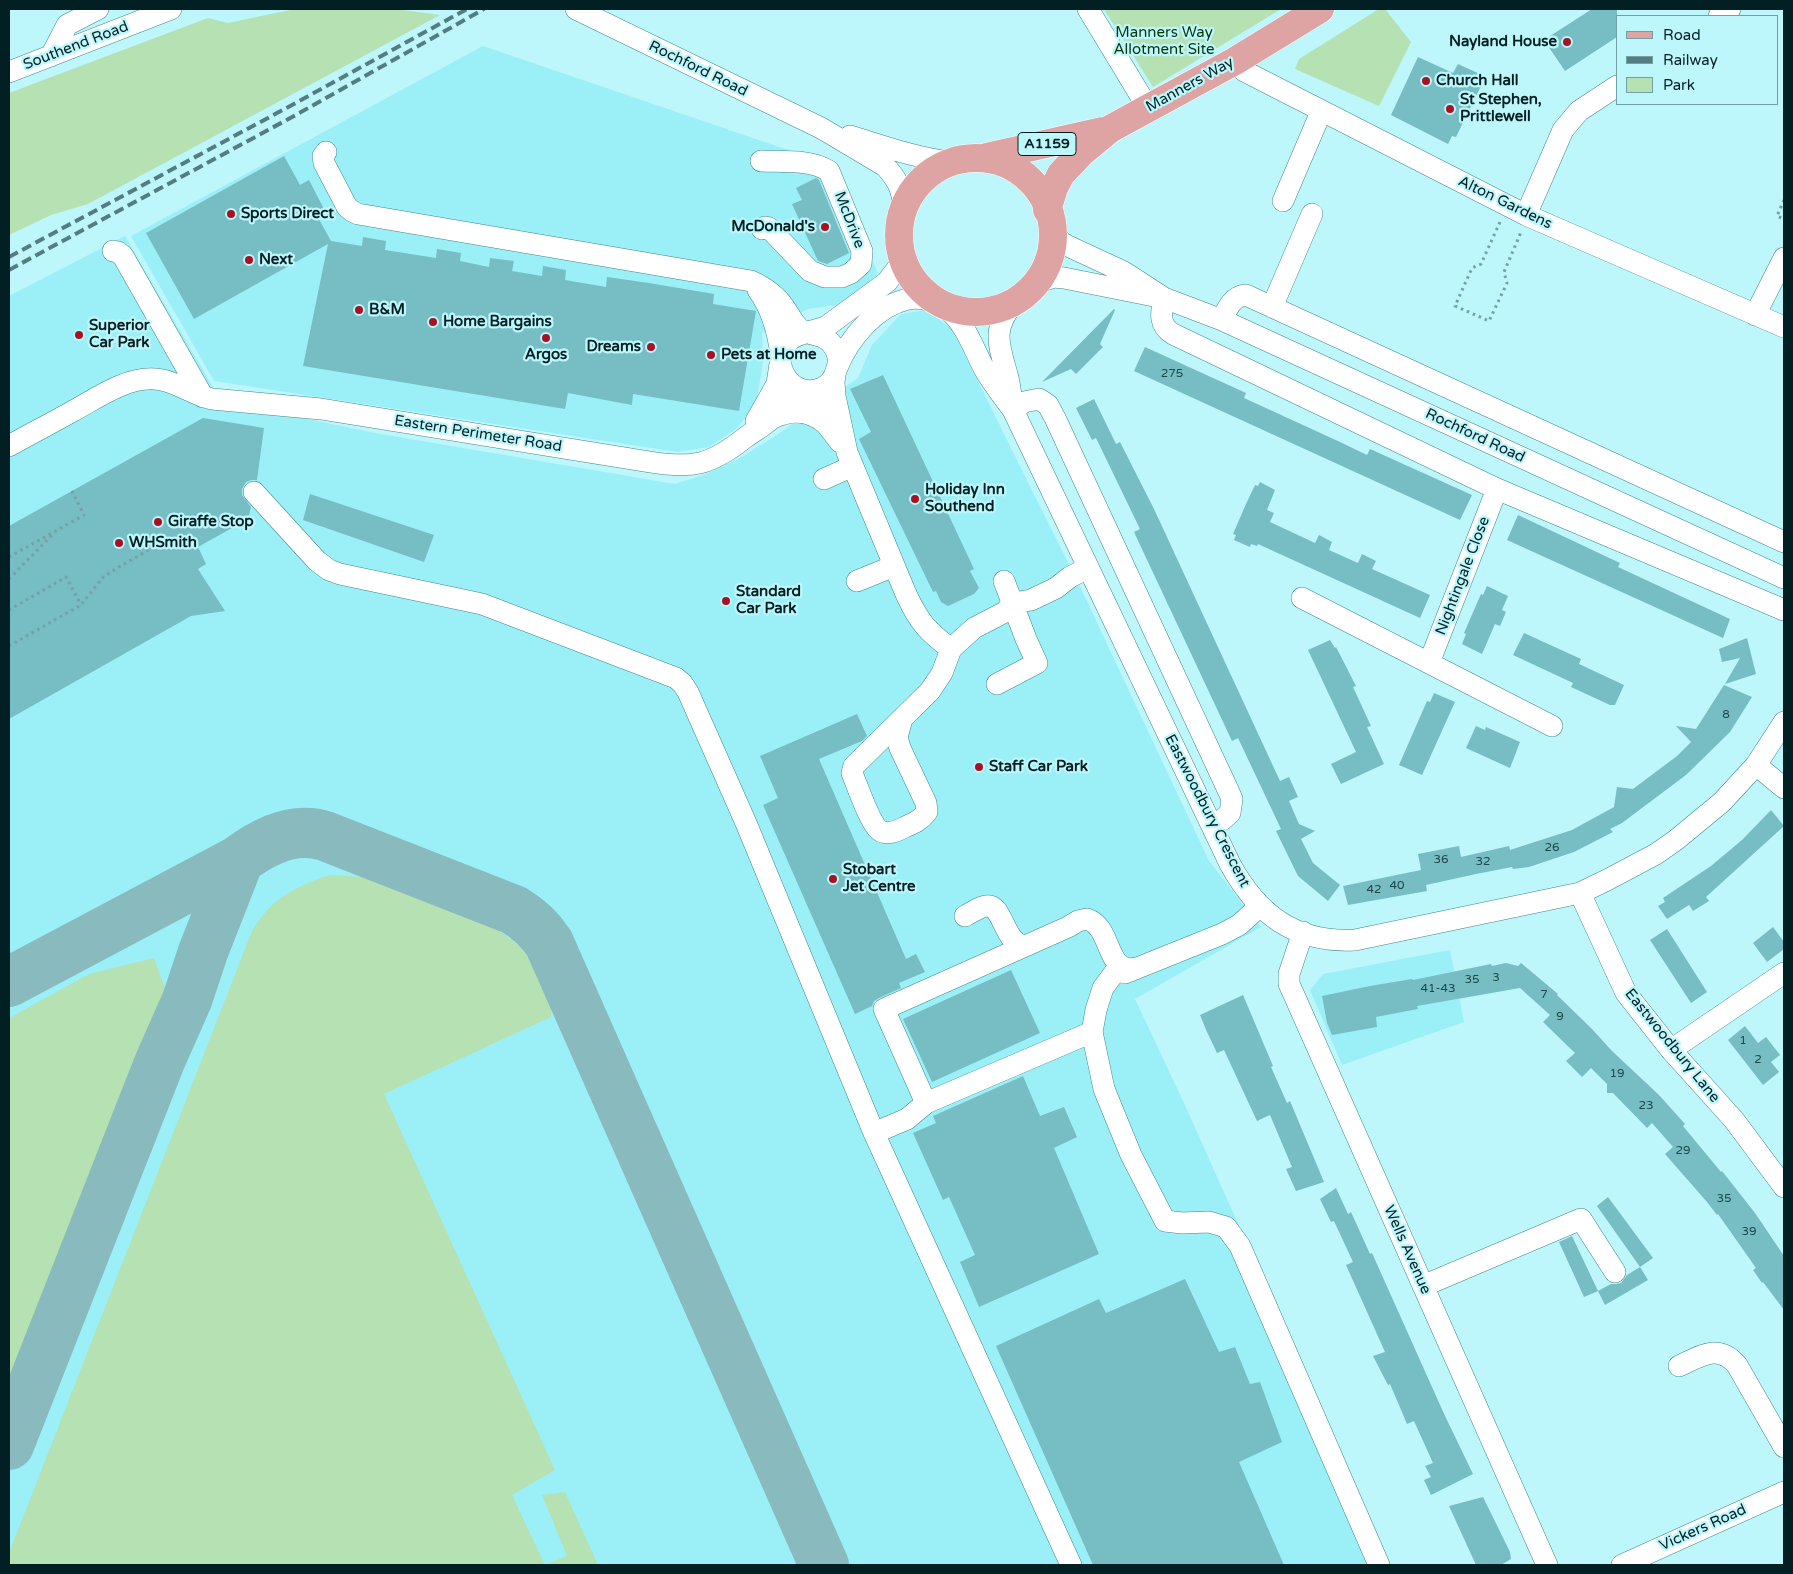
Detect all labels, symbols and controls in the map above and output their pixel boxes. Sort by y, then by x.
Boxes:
legend [1616,15,1778,105]
street label: Southend Road [21,18,131,74]
park label: Manners Way Allotment Site [1113,24,1215,59]
text: Road [1663,26,1701,44]
place label: Nayland House [1449,33,1557,51]
marker: Nayland House [1561,36,1573,48]
street label: Rochford Road [646,37,750,101]
text: Railway [1663,51,1718,69]
street label: Manners Way [1143,54,1237,116]
place label: Church Hall [1436,72,1518,90]
marker: Church Hall [1420,75,1432,87]
text: Park [1663,76,1695,94]
place label: St Stephen, Prittlewell [1460,91,1542,126]
marker: St Stephen, Prittlewell [1444,103,1456,115]
road number: A1159 [1018,132,1076,156]
street label: Alton Gardens [1455,173,1555,233]
street label: McDrive [830,189,868,251]
place label: Sports Direct [241,205,334,223]
marker: Sports Direct [225,208,237,220]
place label: McDonald's [731,218,815,236]
marker: McDonald's [819,221,831,233]
place label: Next [259,251,293,269]
marker: Next [243,254,255,266]
place label: B&M [369,301,405,319]
marker: B&M [353,304,365,316]
place label: Home Bargains [443,313,552,331]
marker: Home Bargains [427,316,439,328]
place label: Superior Car Park [89,317,150,352]
marker: Superior Car Park [73,329,85,341]
marker: Argos [540,332,552,344]
place label: Dreams [586,338,641,356]
marker: Dreams [645,341,657,353]
place label: Argos [525,346,567,364]
place label: Pets at Home [721,346,817,364]
marker: Pets at Home [705,349,717,361]
house number: 275 [1161,367,1183,381]
street label: Rochford Road [1422,405,1528,467]
street label: Eastern Perimeter Road [393,412,563,456]
place label: Holiday Inn Southend [925,481,1005,516]
marker: Holiday Inn Southend [909,493,921,505]
place label: Giraffe Stop [168,513,254,531]
street label: Nightingale Close [1432,514,1494,638]
marker: Giraffe Stop [152,516,164,528]
place label: WHSmith [129,534,197,552]
marker: WHSmith [113,537,125,549]
place label: Standard Car Park [736,583,801,618]
marker: Standard Car Park [720,595,732,607]
house number: 8 [1722,708,1730,722]
street label: Eastwoodbury Crescent [1161,732,1253,890]
place label: Staff Car Park [989,758,1088,776]
marker: Staff Car Park [973,761,985,773]
house number: 26 [1544,841,1560,855]
house number: 36 [1433,853,1449,867]
house number: 32 [1475,855,1491,869]
place label: Stobart Jet Centre [843,861,915,896]
marker: Stobart Jet Centre [827,873,839,885]
house number: 40 [1389,879,1405,893]
house number: 42 [1366,883,1382,897]
house number: 3 [1492,971,1500,985]
house number: 35 [1464,973,1480,987]
house number: 41-43 [1420,982,1456,996]
street label: Eastwoodbury Lane [1621,985,1723,1107]
house number: 7 [1540,988,1548,1002]
house number: 9 [1556,1010,1564,1024]
house number: 1 [1739,1034,1747,1048]
house number: 2 [1754,1053,1762,1067]
house number: 19 [1609,1067,1625,1081]
house number: 23 [1638,1099,1654,1113]
house number: 29 [1675,1144,1691,1158]
house number: 35 [1716,1192,1732,1206]
street label: Wells Avenue [1379,1203,1435,1297]
house number: 39 [1741,1225,1757,1239]
street label: Vickers Road [1657,1501,1749,1555]

